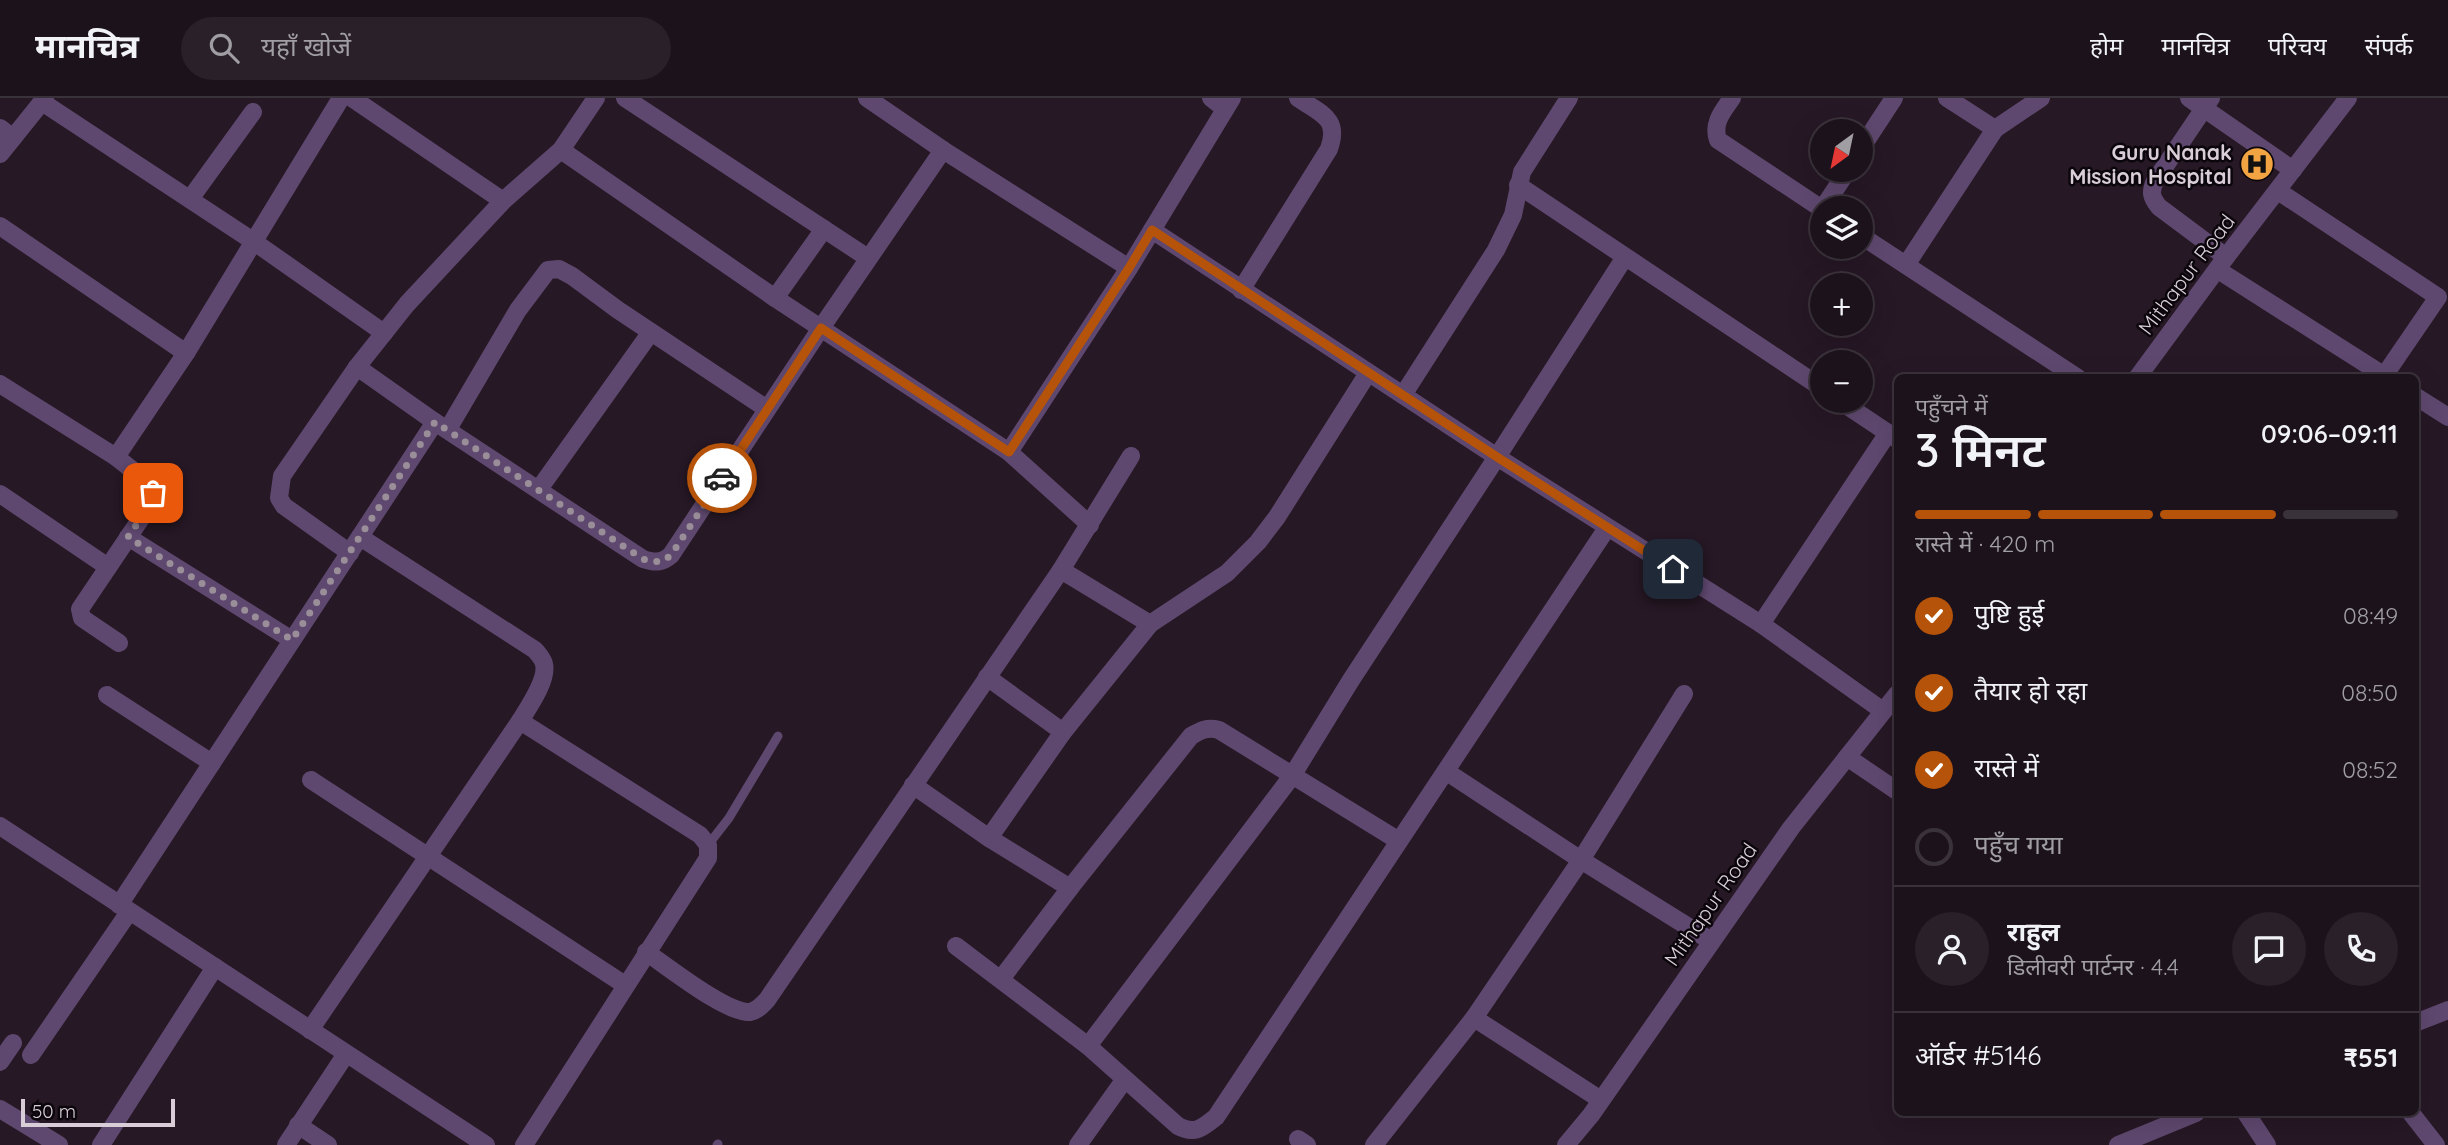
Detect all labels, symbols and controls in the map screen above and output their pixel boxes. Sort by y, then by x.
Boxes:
search box [181,17,671,80]
text: मानचित्र [35,25,139,66]
icon: search [205,29,243,67]
text: यहाँ खोजें [261,30,351,63]
text: होम [2090,31,2123,61]
text: मानचित्र [2161,31,2230,61]
text: परिचय [2268,31,2327,61]
text: संपर्क [2365,31,2413,61]
north arrow [1810,119,1872,182]
map controls [1810,119,1873,413]
place label: Guru Nanak Mission Hospital [2069,139,2232,189]
hospital icon: Guru Nanak Mission Hospital [2238,145,2276,183]
button: layers [1810,196,1873,259]
street label: Mithapur Road [2132,209,2240,339]
button: + [1810,273,1873,336]
button: − [1810,350,1873,413]
text: पहुँचने में [1915,392,1988,421]
text: 09:06–09:11 [2261,417,2398,450]
text: 3 मिनट [1915,421,2046,479]
courier [687,443,757,513]
icon: car [703,459,741,497]
pin [123,463,183,523]
icon: bag [134,474,172,512]
text: रास्ते में · 420 m [1915,529,2055,558]
pin [1643,539,1703,599]
icon: home [1654,550,1692,588]
icon: check [1915,597,1953,635]
text: पुष्टि हुई [1974,597,2044,630]
text: 08:49 [2343,601,2398,630]
icon: check [1915,674,1953,712]
text: तैयार हो रहा [1974,674,2087,707]
text: 08:50 [2341,678,2398,707]
icon: check [1915,751,1953,789]
text: रास्ते में [1974,751,2039,784]
text: 08:52 [2342,755,2398,784]
text: पहुँच गया [1974,828,2063,861]
street label: Mithapur Road [1658,837,1762,971]
button: person [1915,912,1989,986]
button: chat [2232,912,2306,986]
button: phone [2324,912,2398,986]
text: राहुल [2007,915,2060,948]
text: डिलीवरी पार्टनर · 4.4 [2007,952,2179,981]
text: ऑर्डर #5146 [1915,1039,2041,1072]
text: ₹551 [2344,1041,2398,1074]
scale bar [21,1096,175,1128]
text: 50 m [32,1099,76,1123]

